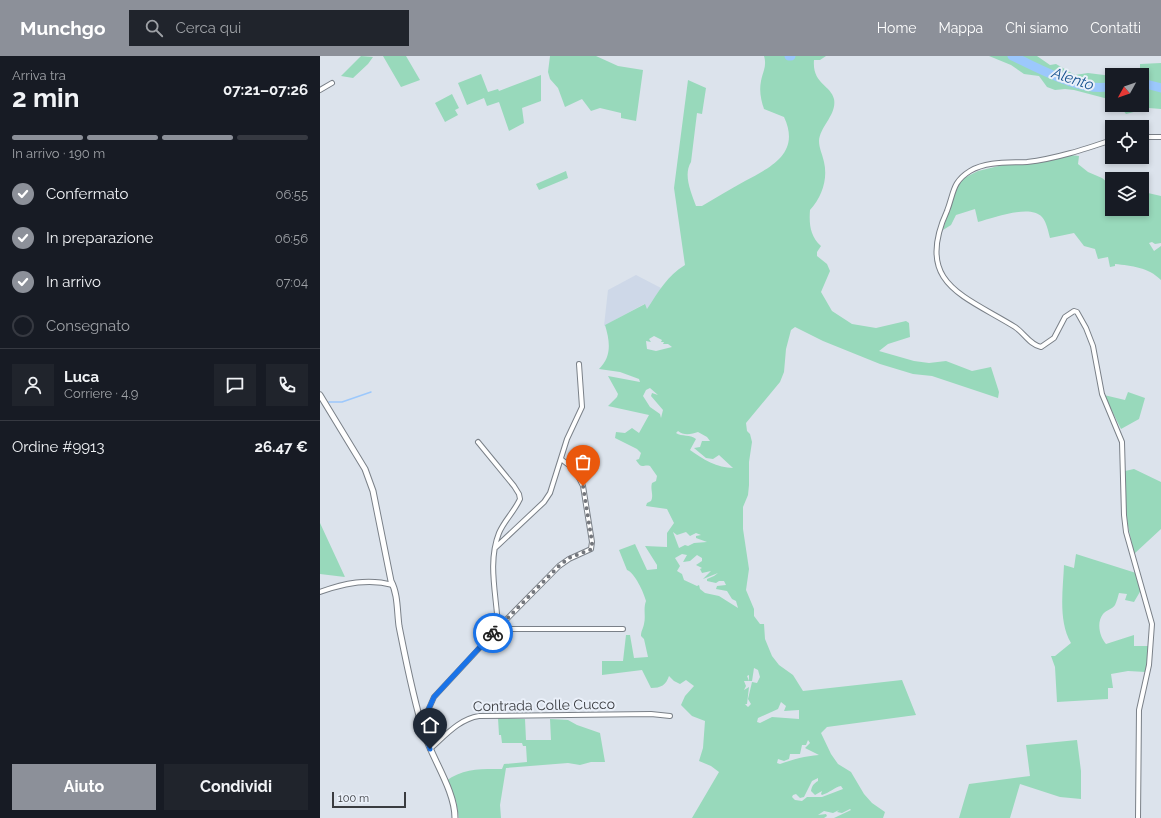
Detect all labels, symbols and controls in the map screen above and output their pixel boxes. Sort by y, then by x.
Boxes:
search box [129,10,409,46]
text: Munchgo [20,17,105,39]
icon: search [143,17,165,39]
text: Cerca qui [175,19,241,37]
text: Home [877,20,916,36]
text: Mappa [938,20,983,36]
text: Chi siamo [1005,20,1068,36]
text: Contatti [1090,20,1141,36]
water label: Alento [1049,63,1096,94]
text: Arriva tra [12,68,66,83]
north arrow [1105,68,1149,112]
map controls [1105,68,1149,216]
text: 07:21–07:26 [223,81,308,99]
text: 2 min [12,83,79,113]
button: locate [1105,120,1149,164]
text: In arrivo · 190 m [12,146,105,161]
button: layers [1105,172,1149,216]
icon: check [12,183,34,205]
text: Confermato [46,185,128,203]
text: 06:55 [276,187,308,202]
icon: check [12,227,34,249]
text: In preparazione [46,229,153,247]
text: 06:56 [275,231,308,246]
icon: check [12,271,34,293]
text: In arrivo [46,273,101,291]
text: 07:04 [276,275,308,290]
text: Consegnato [46,317,130,335]
button: person [12,364,54,406]
button: chat [214,364,256,406]
button: phone [266,364,308,406]
text: Luca [64,368,99,386]
text: Corriere · 4.9 [64,386,139,401]
text: Ordine #9913 [12,438,104,456]
text: 26.47 € [255,438,308,456]
pin [566,445,600,486]
icon: bag [572,451,594,473]
courier [473,613,513,653]
icon: bike [482,622,504,644]
street label: Contrada Colle Cucco [473,696,615,714]
pin [413,708,447,749]
icon: home [419,714,441,736]
button: Aiuto [12,764,156,810]
button: Condividi [164,764,308,810]
scale bar [332,790,406,809]
text: 100 m [338,792,369,805]

